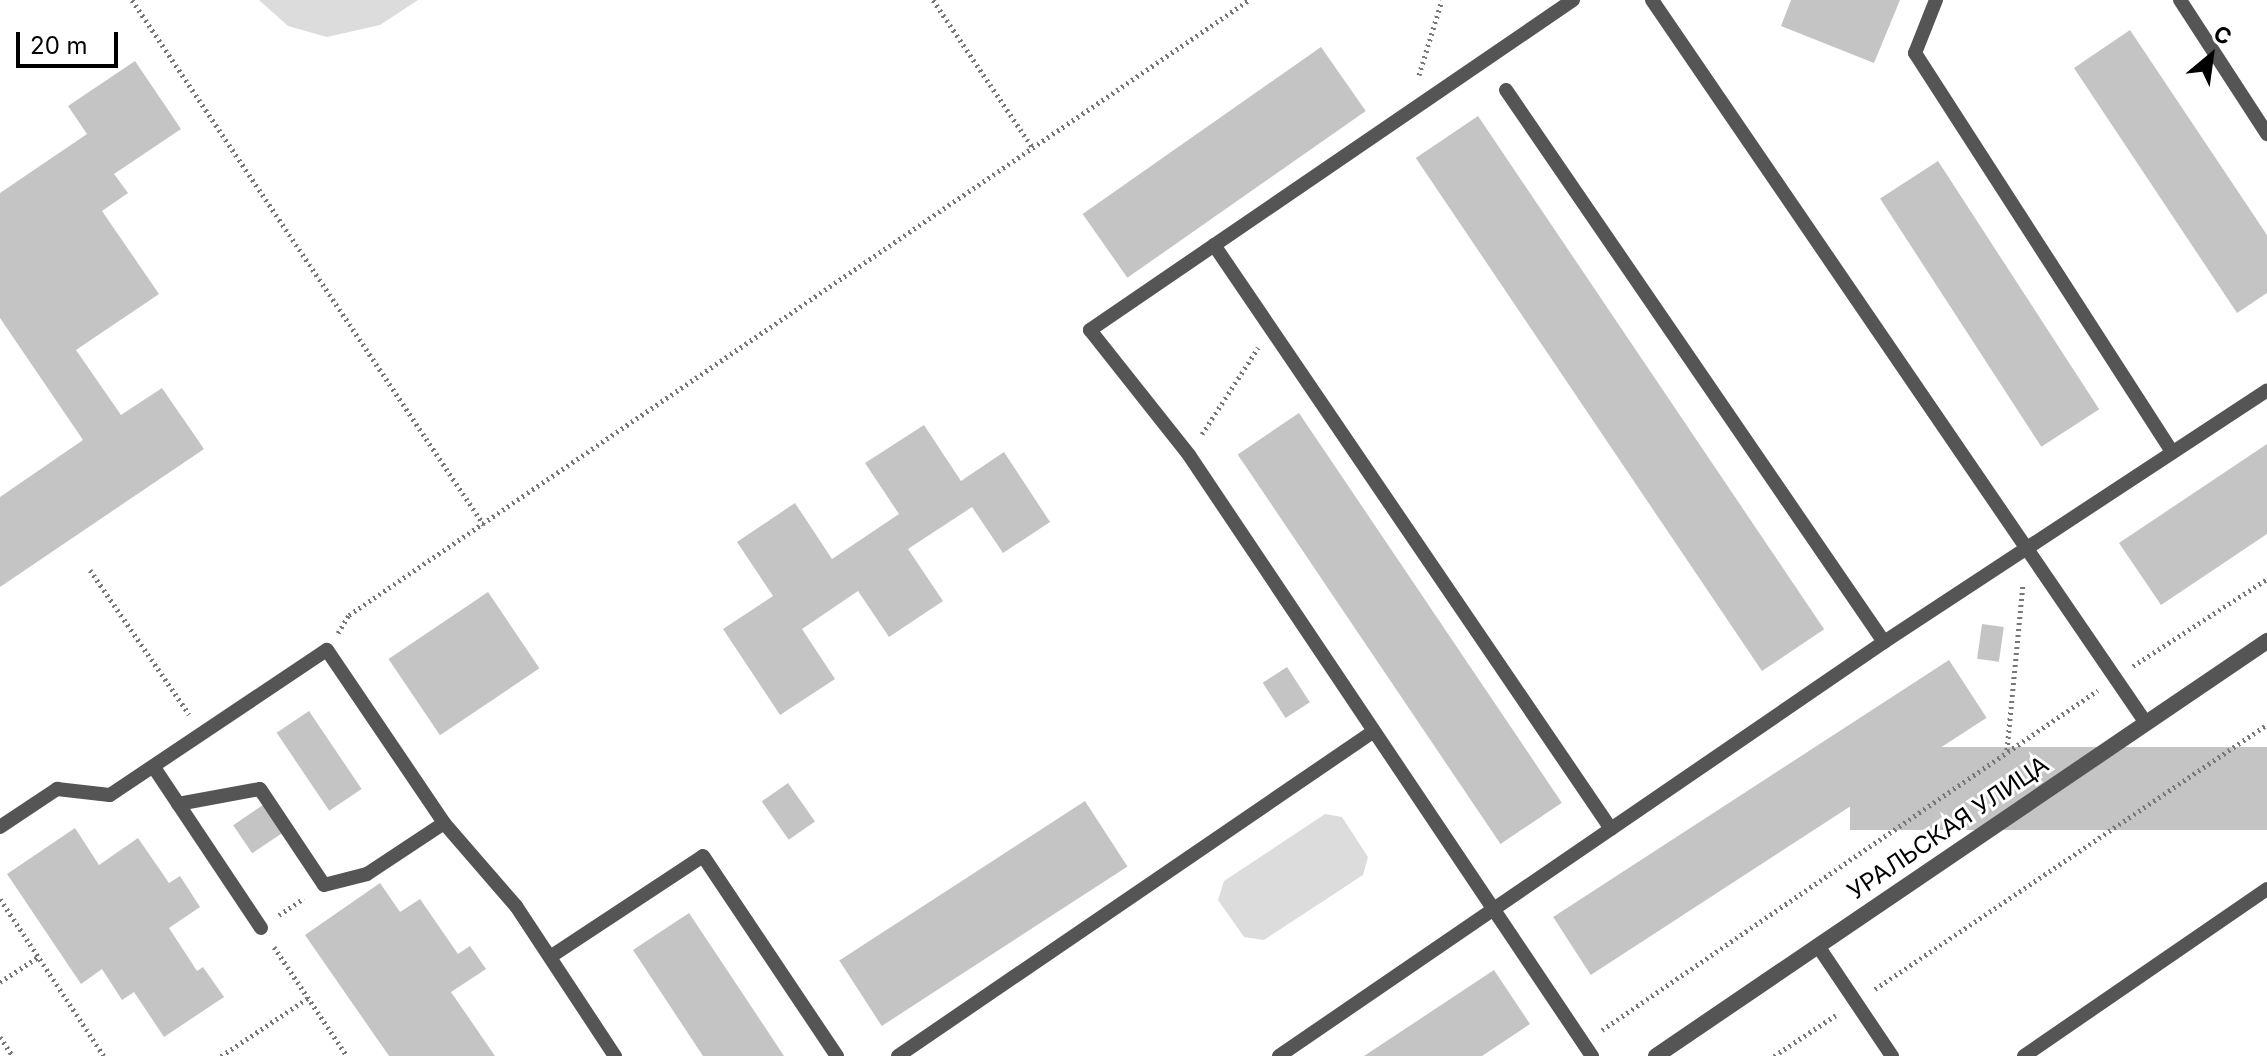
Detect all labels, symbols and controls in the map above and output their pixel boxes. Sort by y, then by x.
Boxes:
scale bar [20,16,122,66]
north arrow [2171,16,2251,96]
text: С [2209,20,2236,50]
text: 20 m [30,31,88,60]
street label: УРАЛЬСКАЯ УЛИЦА [1842,750,2054,906]

